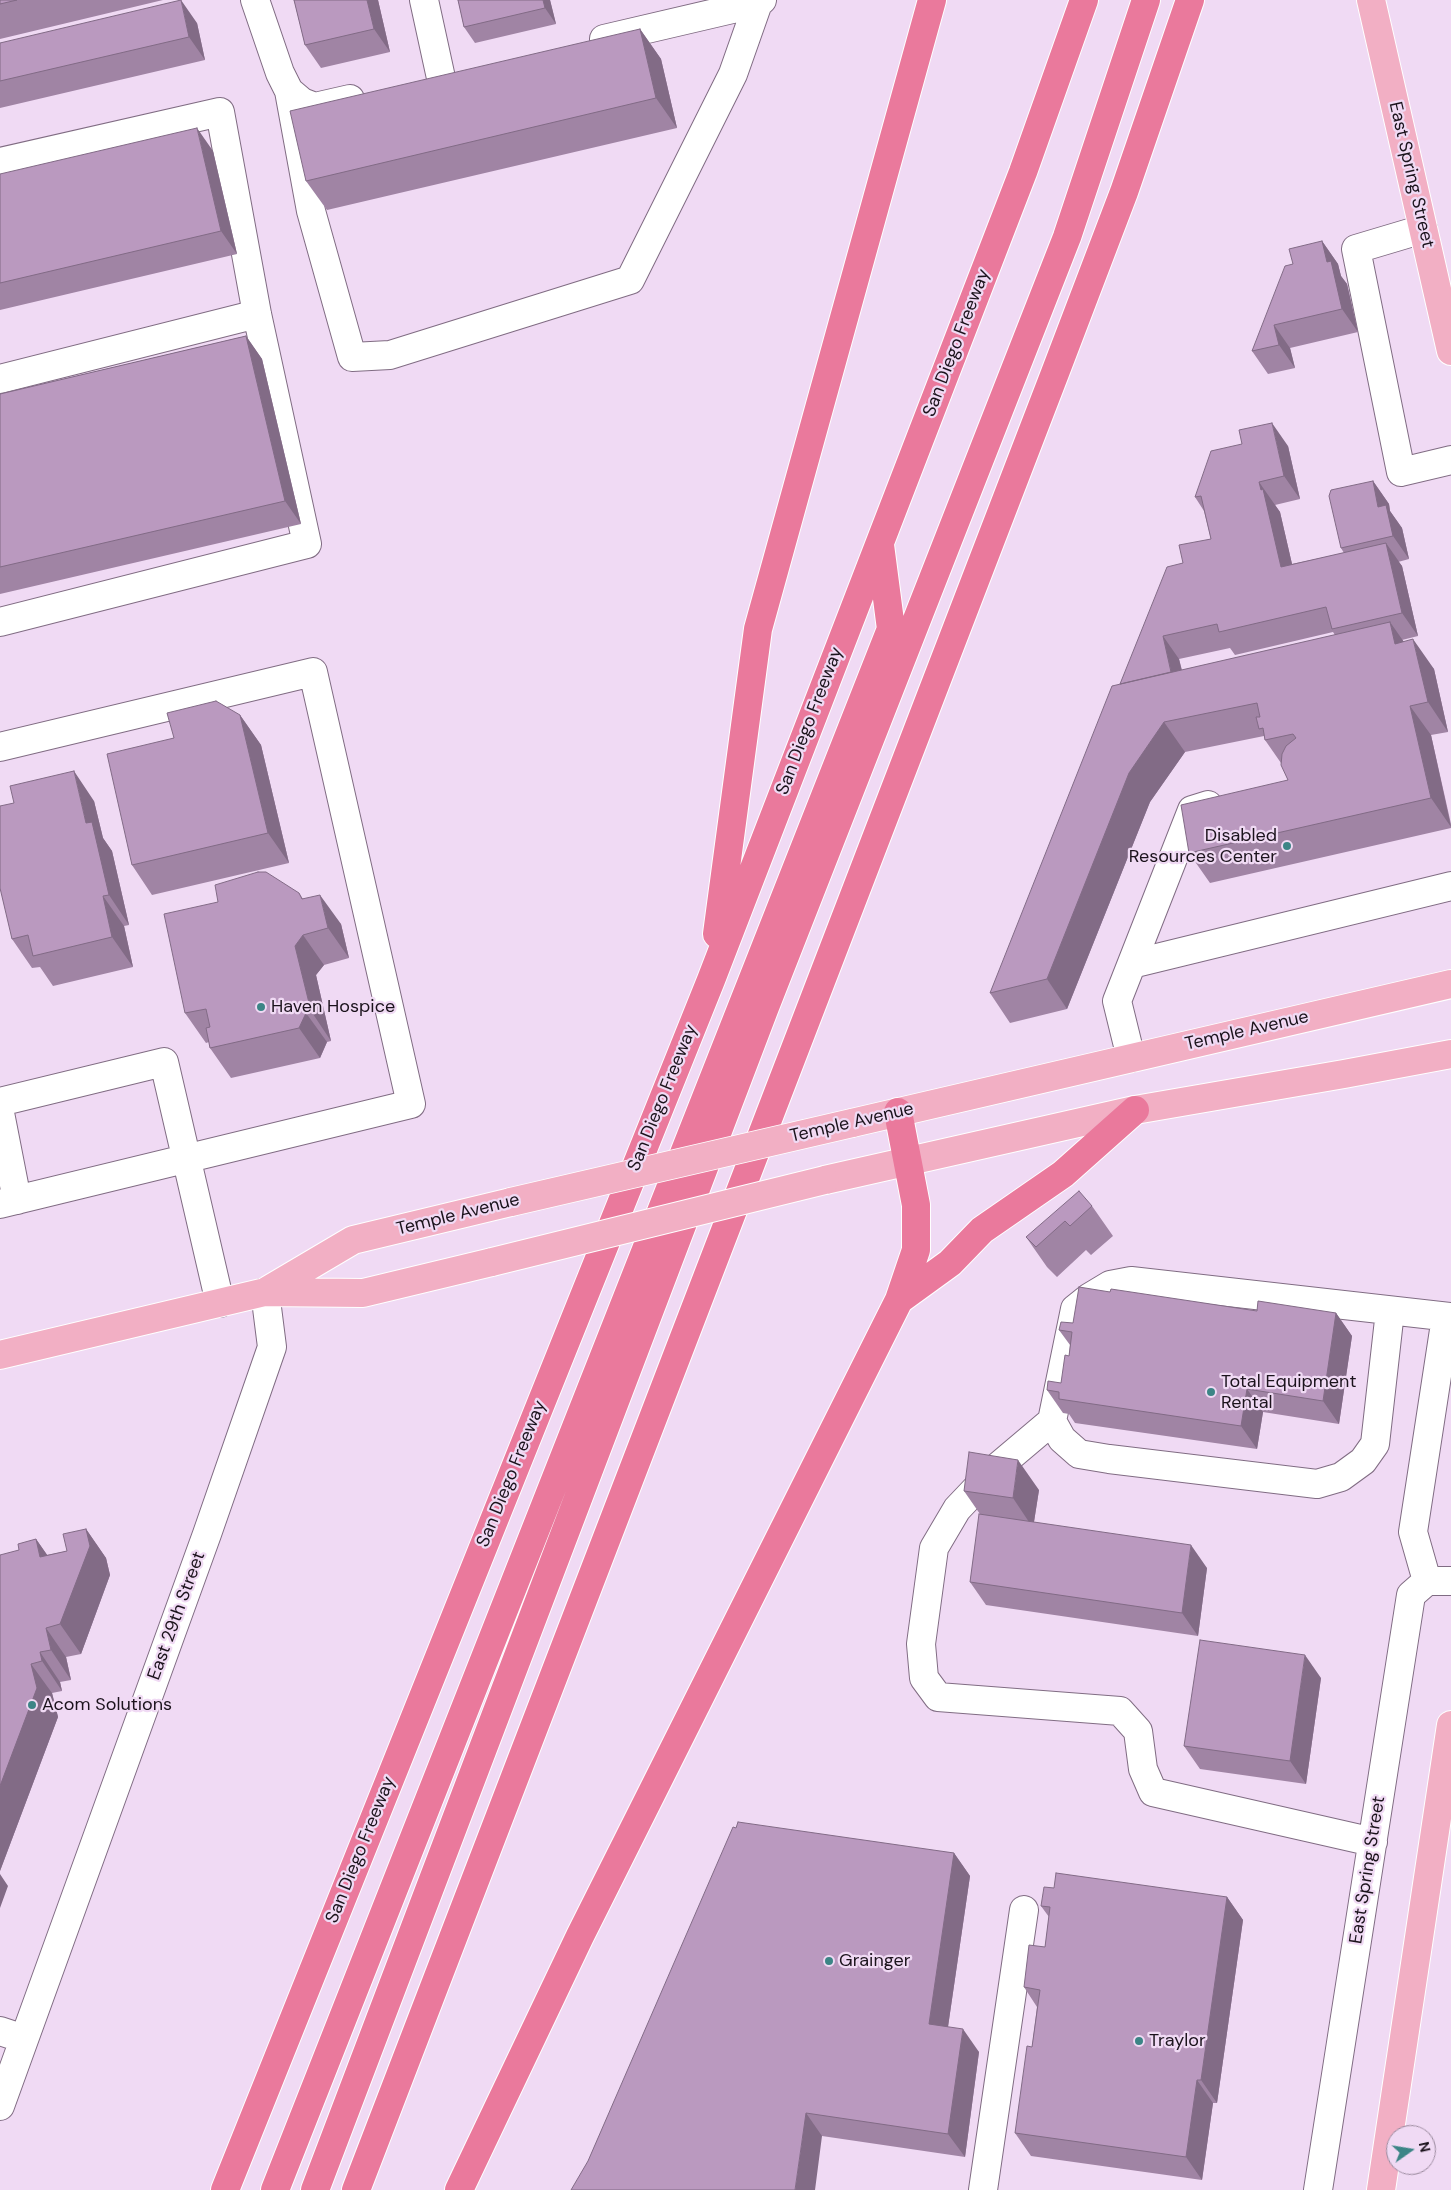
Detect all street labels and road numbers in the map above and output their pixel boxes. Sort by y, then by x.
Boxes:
street label: East Spring Street [1384,100,1438,250]
street label: San Diego Freeway [919,266,995,420]
street label: San Diego Freeway [772,644,848,798]
street label: Temple Avenue [1183,1006,1311,1056]
street label: San Diego Freeway [624,1021,702,1175]
street label: Temple Avenue [788,1098,916,1148]
street label: Temple Avenue [394,1189,522,1241]
street label: San Diego Freeway [473,1397,551,1551]
street label: East 29th Street [144,1549,210,1683]
street label: San Diego Freeway [322,1773,400,1927]
street label: East Spring Street [1346,1795,1390,1945]

